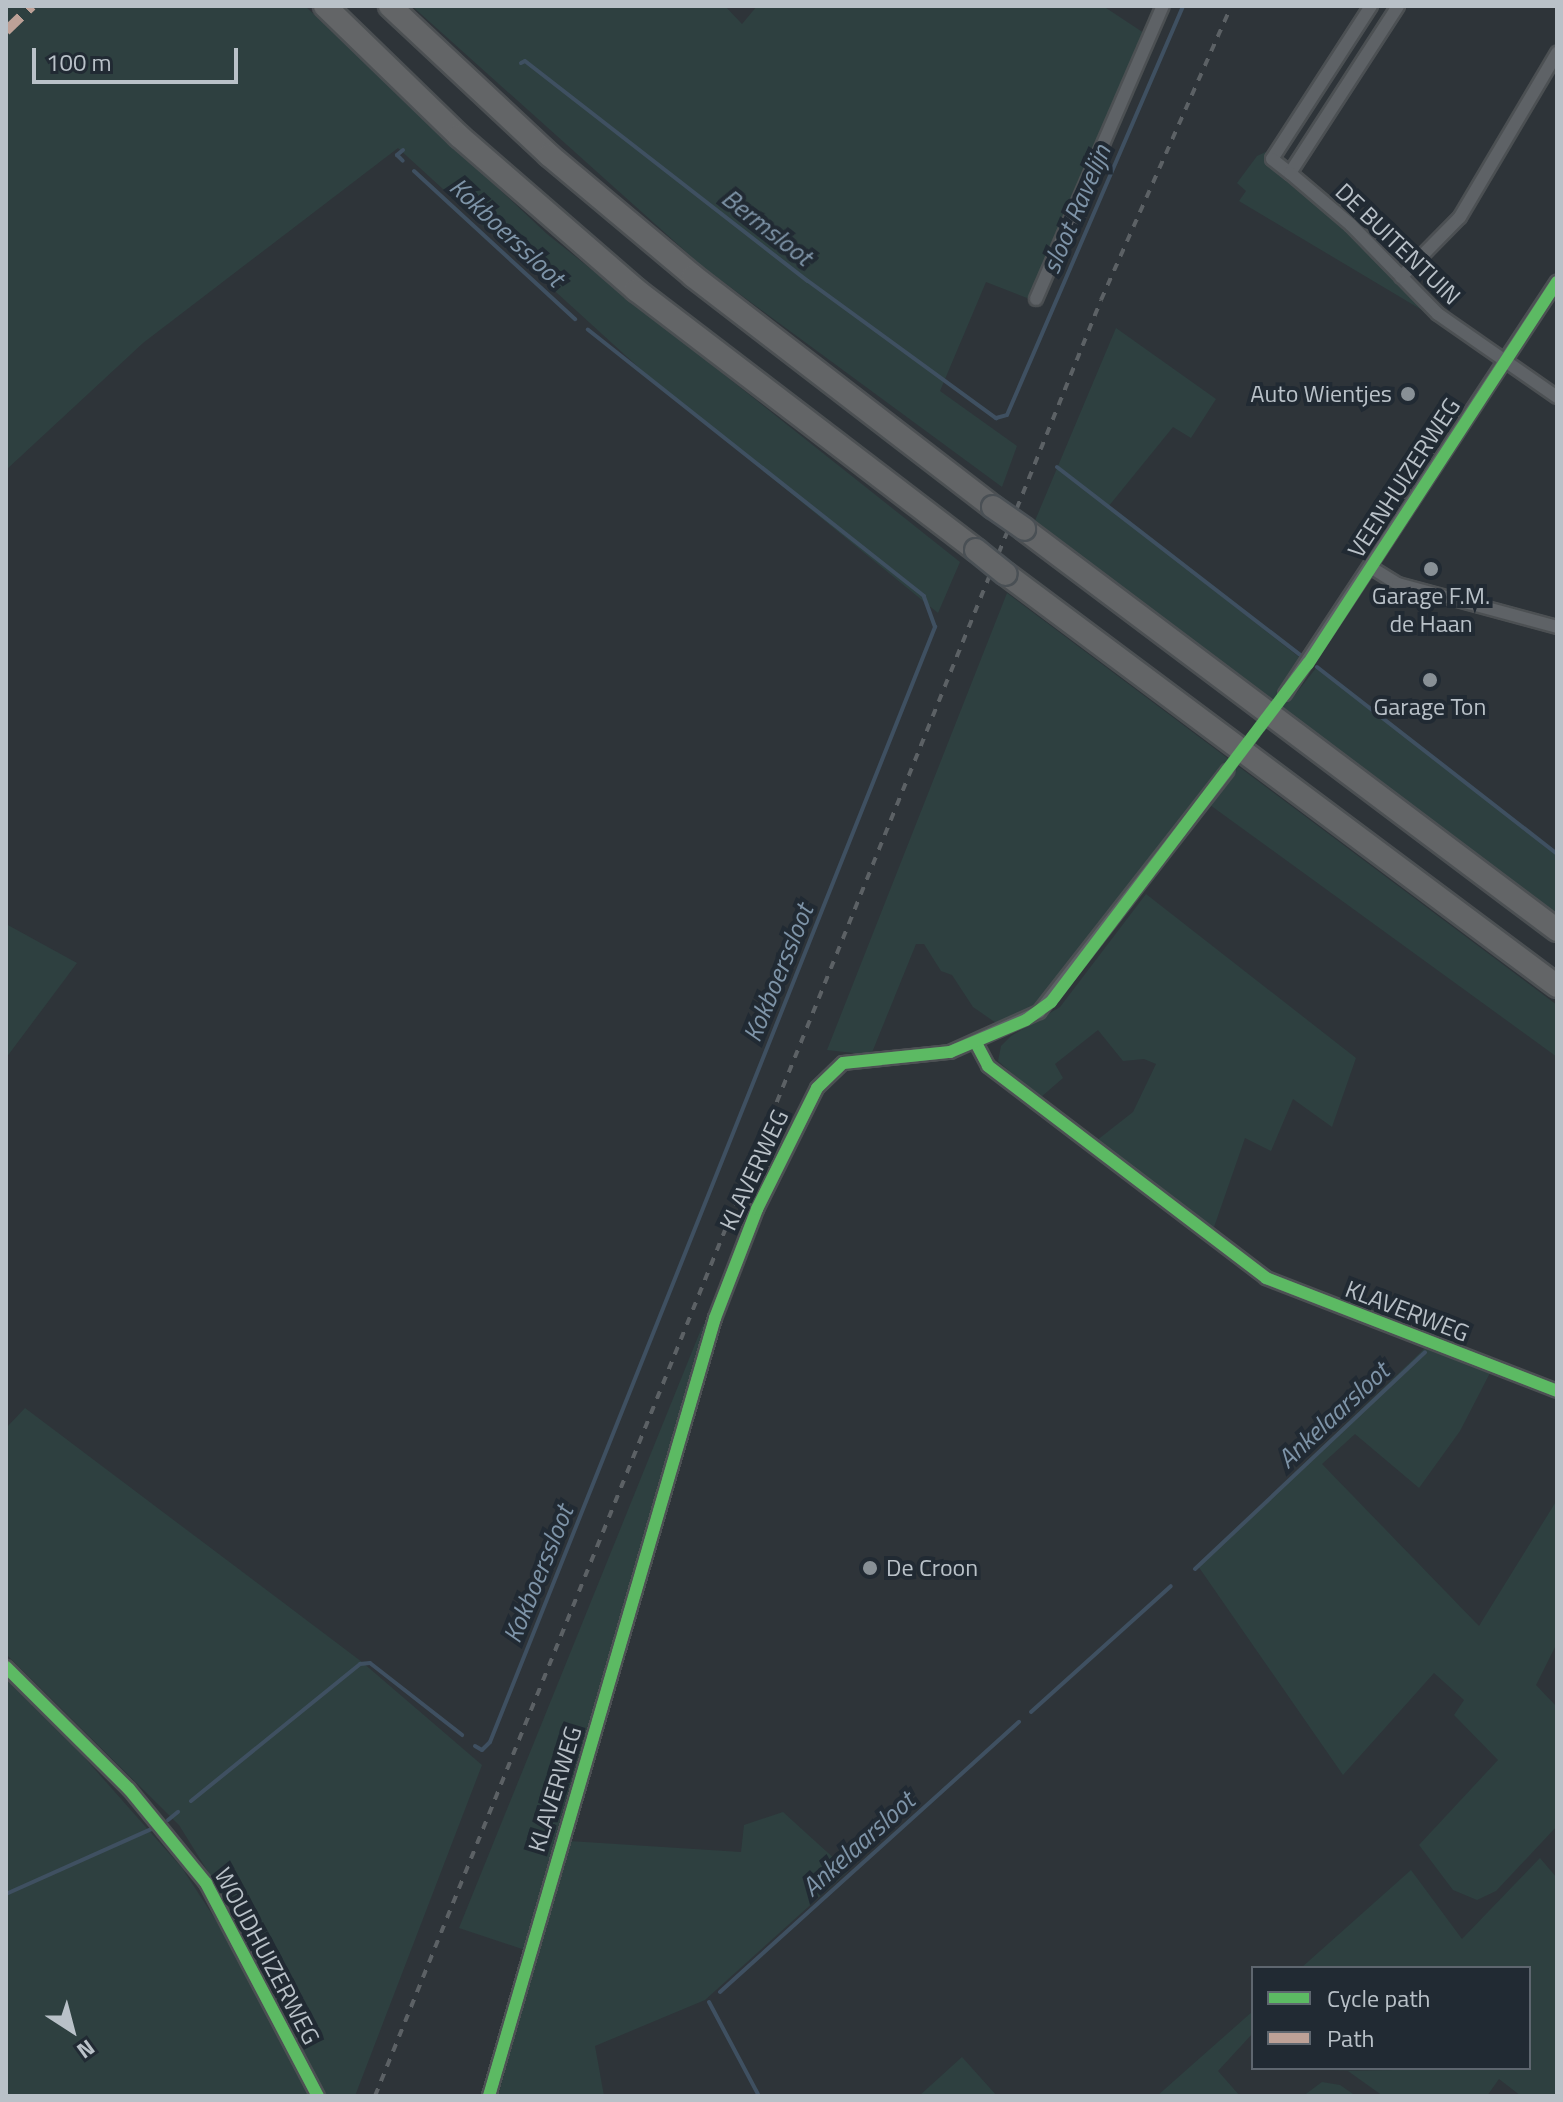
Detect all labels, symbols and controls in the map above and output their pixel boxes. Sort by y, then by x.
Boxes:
scale bar [36,32,242,82]
text: 100 m [46,44,112,80]
water label: sloot Ravelijn [1035,140,1117,278]
water label: Kokboerssloot [443,171,571,293]
street label: DE BUITENTUIN [1330,177,1466,311]
water label: Bermsloot [716,182,818,272]
place label: Auto Wientjes [1250,380,1392,408]
marker: Auto Wientjes [1399,385,1417,403]
street label: VEENHUIZERWEG [1342,393,1466,563]
marker: Garage F.M. de Haan [1422,560,1440,578]
place label: Garage F.M. de Haan [1372,582,1490,638]
marker: Garage Ton [1421,671,1439,689]
place label: Garage Ton [1374,693,1486,721]
water label: Kokboerssloot [736,900,820,1046]
street label: KLAVERWEG [713,1105,795,1235]
street label: KLAVERWEG [1341,1274,1473,1348]
water label: Ankelaarsloot [1271,1356,1395,1474]
water label: Kokboerssloot [496,1501,580,1647]
place label: De Croon [886,1554,978,1582]
marker: De Croon [861,1559,879,1577]
street label: KLAVERWEG [522,1723,588,1855]
water label: Ankelaarsloot [795,1785,921,1903]
street label: WOUDHUIZERWEG [208,1863,326,2049]
legend [1251,1966,1531,2070]
text: Cycle path [1327,1980,1430,2016]
north arrow [32,1990,112,2070]
text: Path [1327,2020,1374,2056]
text: N [70,2031,102,2068]

